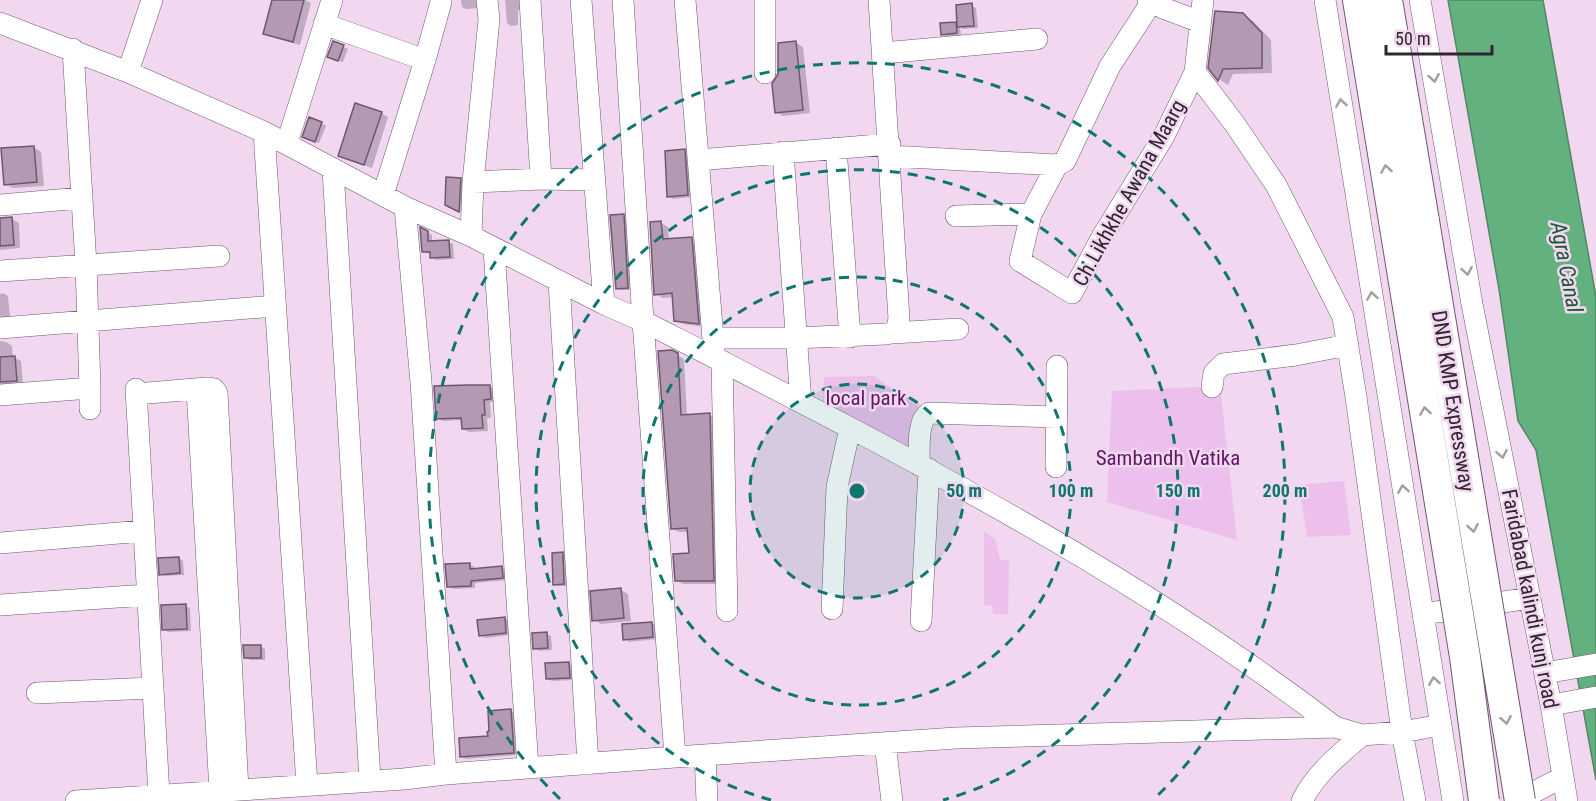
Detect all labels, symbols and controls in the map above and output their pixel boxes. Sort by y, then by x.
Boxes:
scale bar [1386,18,1492,56]
text: 50 m [1395,28,1430,49]
one-way arrow [1427,73,1440,83]
street label: Ch.Likhkhe Awana Maarg [1068,96,1190,290]
one-way arrow [1335,99,1348,109]
one-way arrow [1380,164,1392,174]
water label: Agra Canal [1545,219,1588,316]
one-way arrow [1460,266,1472,275]
one-way arrow [1366,291,1379,301]
street label: DND KMP Expressway [1427,309,1479,494]
park label: local park [825,386,907,410]
one-way arrow [1419,406,1431,416]
park label: Sambandh Vatika [1096,446,1240,470]
one-way arrow [1495,449,1508,459]
text: 50 m [946,480,982,501]
text: 100 m [1049,480,1093,501]
text: 150 m [1156,480,1200,501]
text: 200 m [1263,480,1307,501]
centre of rings [847,481,867,501]
one-way arrow [1397,484,1410,494]
street label: Faridabad kalindi kunj road [1497,487,1563,711]
one-way arrow [1467,523,1479,532]
one-way arrow [1428,676,1441,686]
one-way arrow [1499,715,1512,725]

